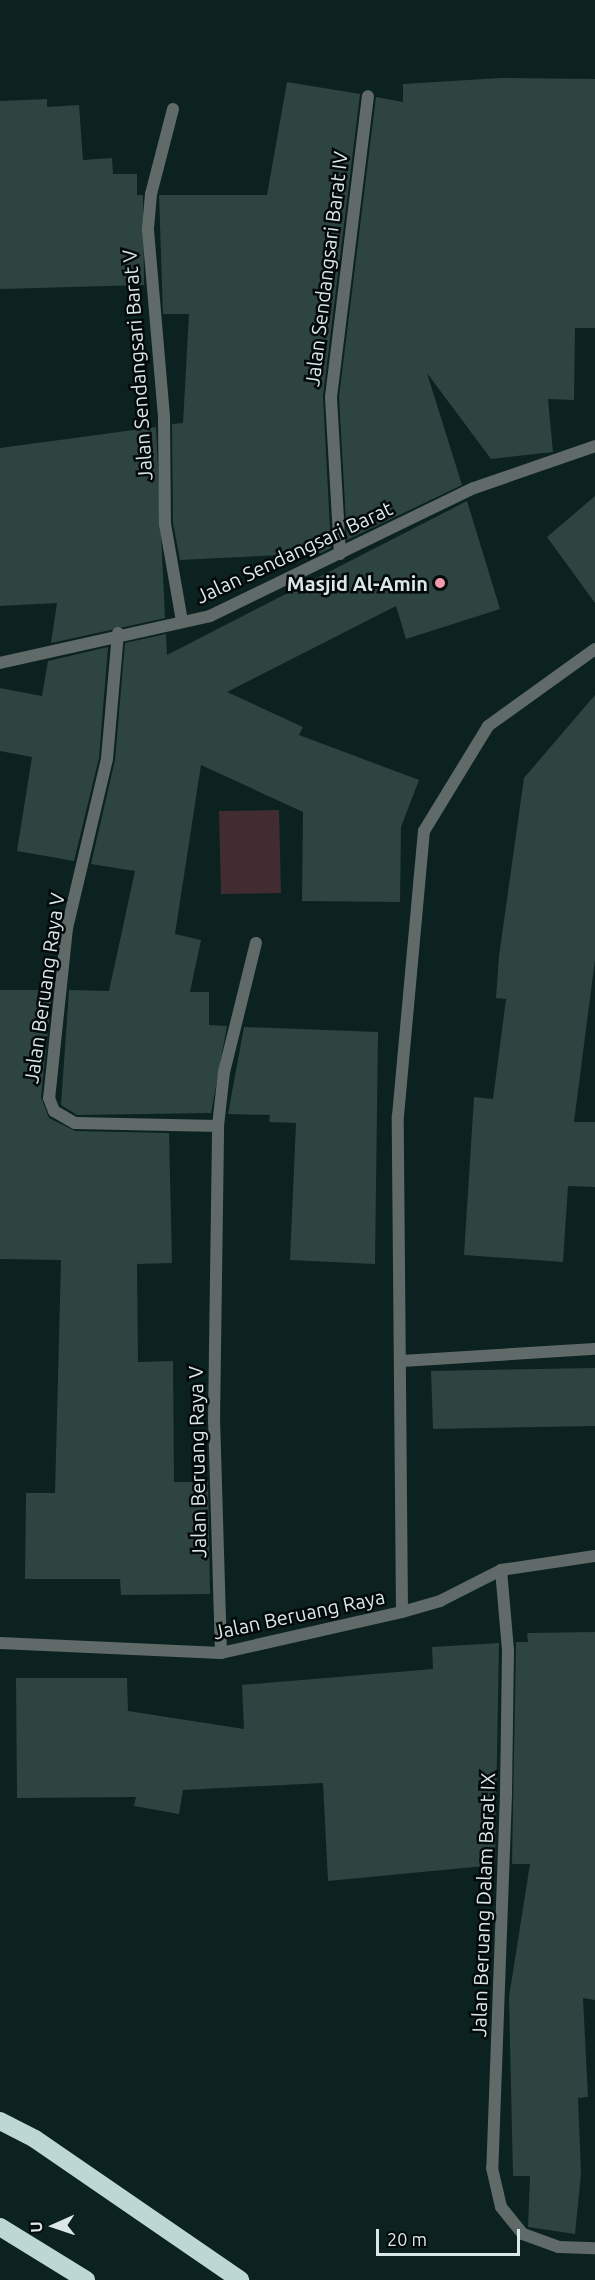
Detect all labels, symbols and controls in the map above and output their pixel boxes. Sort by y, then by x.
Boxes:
street label: Jalan Sendangsari Barat IV [300,150,352,388]
street label: Jalan Sendangsari Barat V [117,249,157,481]
street label: Jalan Sendangsari Barat [192,496,396,608]
place label: Masjid Al-Amin [287,571,428,595]
marker: Masjid Al-Amin [433,576,447,590]
street label: Jalan Beruang Raya V [19,891,69,1085]
street label: Jalan Beruang Raya V [183,1366,211,1558]
street label: Jalan Beruang Raya [211,1584,387,1644]
street label: Jalan Beruang Dalam Barat IX [466,1772,500,2038]
north arrow [24,2196,84,2256]
scale bar [379,2217,523,2255]
text: U [27,2221,45,2233]
text: 20 m [387,2229,427,2249]

